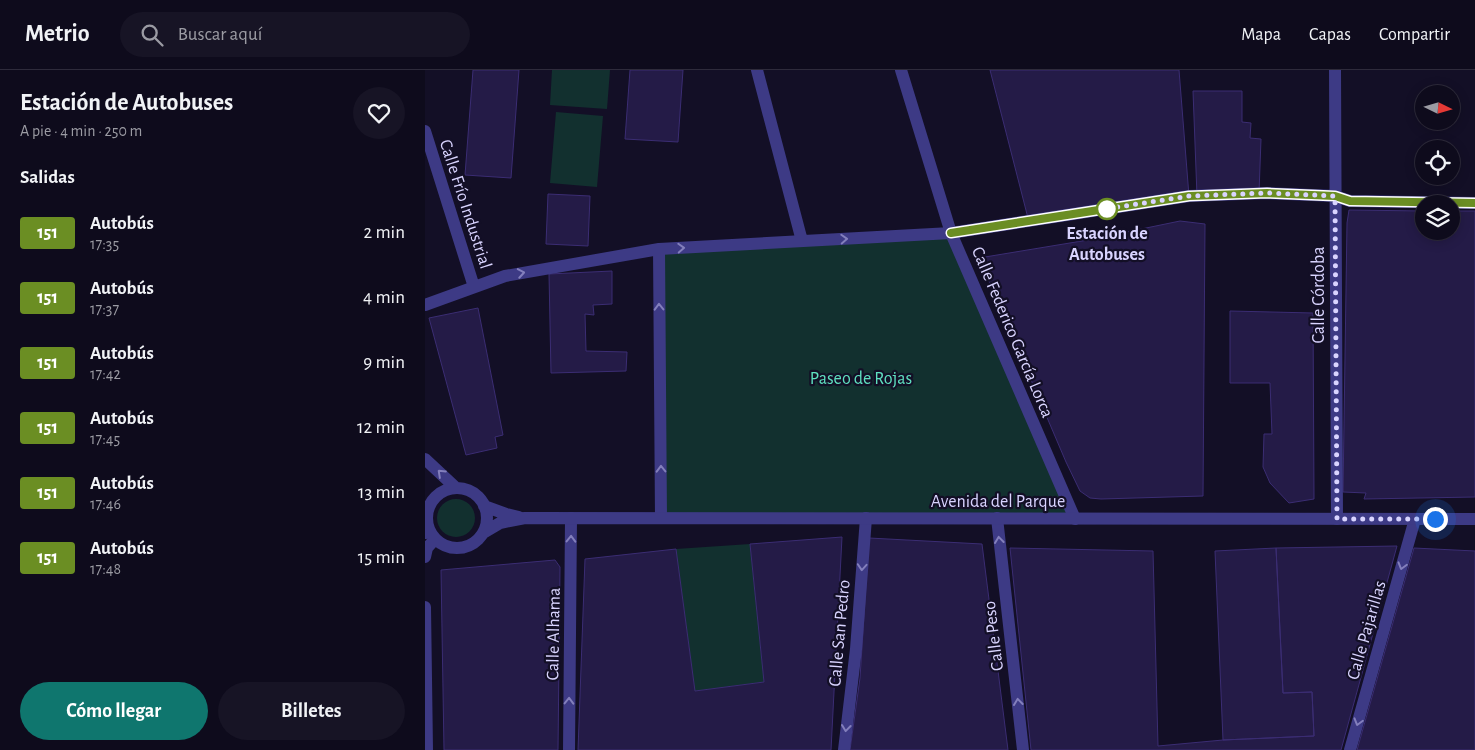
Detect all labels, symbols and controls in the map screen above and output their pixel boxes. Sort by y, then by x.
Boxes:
search box [120,12,470,57]
icon: search [138,21,166,49]
text: Metrio [25,22,90,46]
text: Buscar aquí [178,25,262,44]
text: Mapa [1241,26,1281,44]
text: Capas [1309,26,1351,44]
text: Compartir [1379,26,1450,44]
north arrow [1415,85,1460,130]
map controls [1415,85,1460,240]
button: heart [353,87,405,139]
text: Estación de Autobuses [20,91,233,115]
text: A pie · 4 min · 250 m [20,123,142,139]
street label: Calle Frío Industrial [436,137,494,271]
button: locate [1415,140,1460,185]
text: Salidas [20,168,75,187]
button: layers [1415,195,1460,240]
marker: Estación de Autobuses [1096,198,1118,220]
text: Autobús [90,214,154,233]
text: 2 min [364,223,405,242]
text: 151 [37,224,58,242]
place label: Estación de Autobuses [1066,225,1148,264]
one-way arrow [840,233,848,244]
text: 17:35 [90,236,119,252]
one-way arrow [678,242,686,253]
street label: Calle Federico García Lorca [968,244,1056,420]
street label: Calle Córdoba [1310,246,1328,344]
one-way arrow [517,268,525,279]
text: Autobús [90,279,154,298]
text: 4 min [363,288,405,307]
text: 151 [37,289,58,307]
text: 17:37 [90,301,119,317]
one-way arrow [654,302,664,310]
text: Autobús [90,344,154,363]
text: 9 min [363,353,405,372]
text: 151 [37,354,58,372]
text: 17:42 [90,366,121,382]
park label: Paseo de Rojas [810,370,912,388]
text: Autobús [90,409,154,428]
text: 12 min [357,418,405,437]
text: 151 [37,419,58,437]
text: 17:45 [90,431,120,447]
one-way arrow [656,465,666,472]
one-way arrow [437,470,446,479]
text: Autobús [90,474,154,493]
text: 13 min [358,483,405,502]
text: 151 [37,484,58,502]
street label: Avenida del Parque [931,493,1065,511]
text: 17:46 [90,496,121,512]
your location [1423,507,1448,532]
one-way arrow [566,535,576,542]
one-way arrow [994,536,1005,544]
text: Autobús [90,539,154,558]
text: 15 min [358,548,405,567]
text: 151 [37,549,58,567]
text: 17:48 [90,561,121,577]
one-way arrow [1397,562,1408,570]
one-way arrow [857,563,868,571]
street label: Calle San Pedro [826,579,854,687]
street label: Calle Pajarillas [1344,579,1390,682]
street label: Calle Alhama [544,587,564,681]
street label: Calle Peso [981,600,1007,672]
button: Cómo llegar [20,682,208,740]
button: Billetes [218,682,405,740]
one-way arrow [564,697,574,705]
one-way arrow [1013,697,1024,705]
one-way arrow [1353,718,1363,726]
one-way arrow [841,725,852,733]

